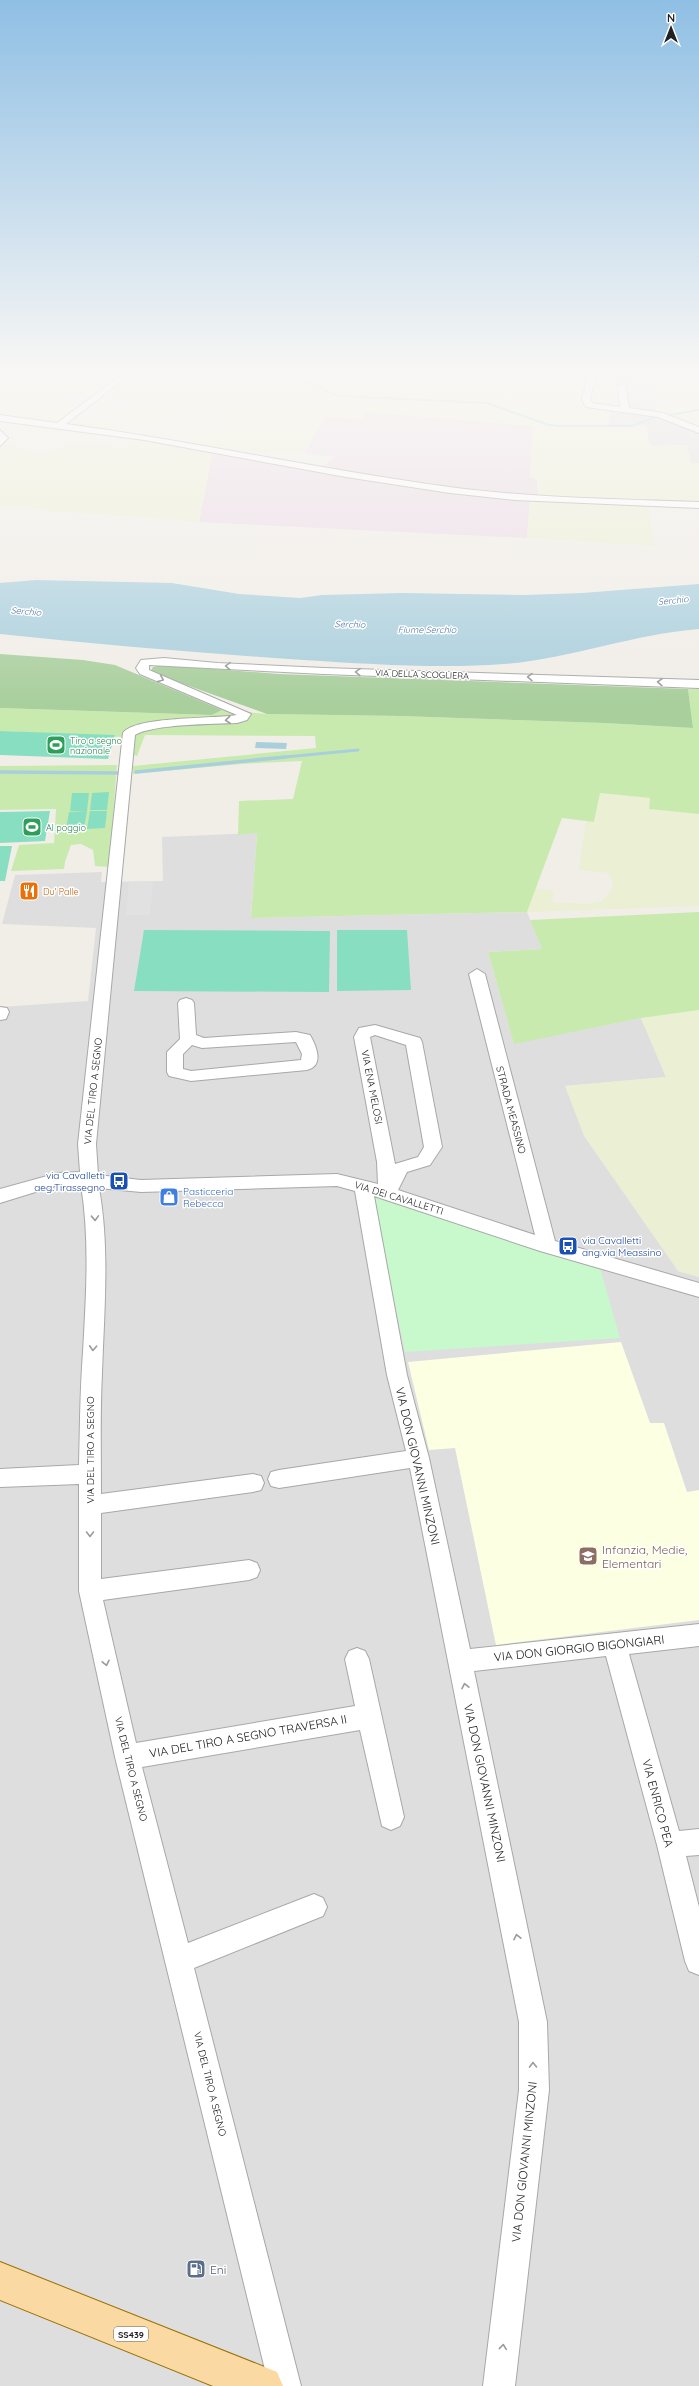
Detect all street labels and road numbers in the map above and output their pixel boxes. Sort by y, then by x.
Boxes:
street label: VIA DELLA SCOGLIERA [375,667,469,681]
street label: VIA DEL TIRO A SEGNO [81,1037,105,1145]
street label: VIA ENA MELOSI [358,1049,386,1125]
street label: STRADA MEASSINO [493,1065,529,1156]
street label: VIA DEI CAVALLETTI [353,1178,445,1218]
street label: VIA DON GIOVANNI MINZONI [393,1386,443,1546]
street label: VIA DEL TIRO A SEGNO [84,1396,97,1504]
street label: VIA DON GIORGIO BIGONGIARI [493,1632,665,1664]
street label: VIA DON GIOVANNI MINZONI [461,1702,509,1864]
street label: VIA DEL TIRO A SEGNO TRAVERSA II [148,1711,348,1761]
street label: VIA DEL TIRO A SEGNO [112,1715,150,1823]
street label: VIA ENRICO PEA [639,1757,677,1849]
street label: VIA DEL TIRO A SEGNO [191,2030,229,2138]
street label: VIA DON GIOVANNI MINZONI [508,2081,540,2243]
road number: SS439 [114,2327,148,2341]

